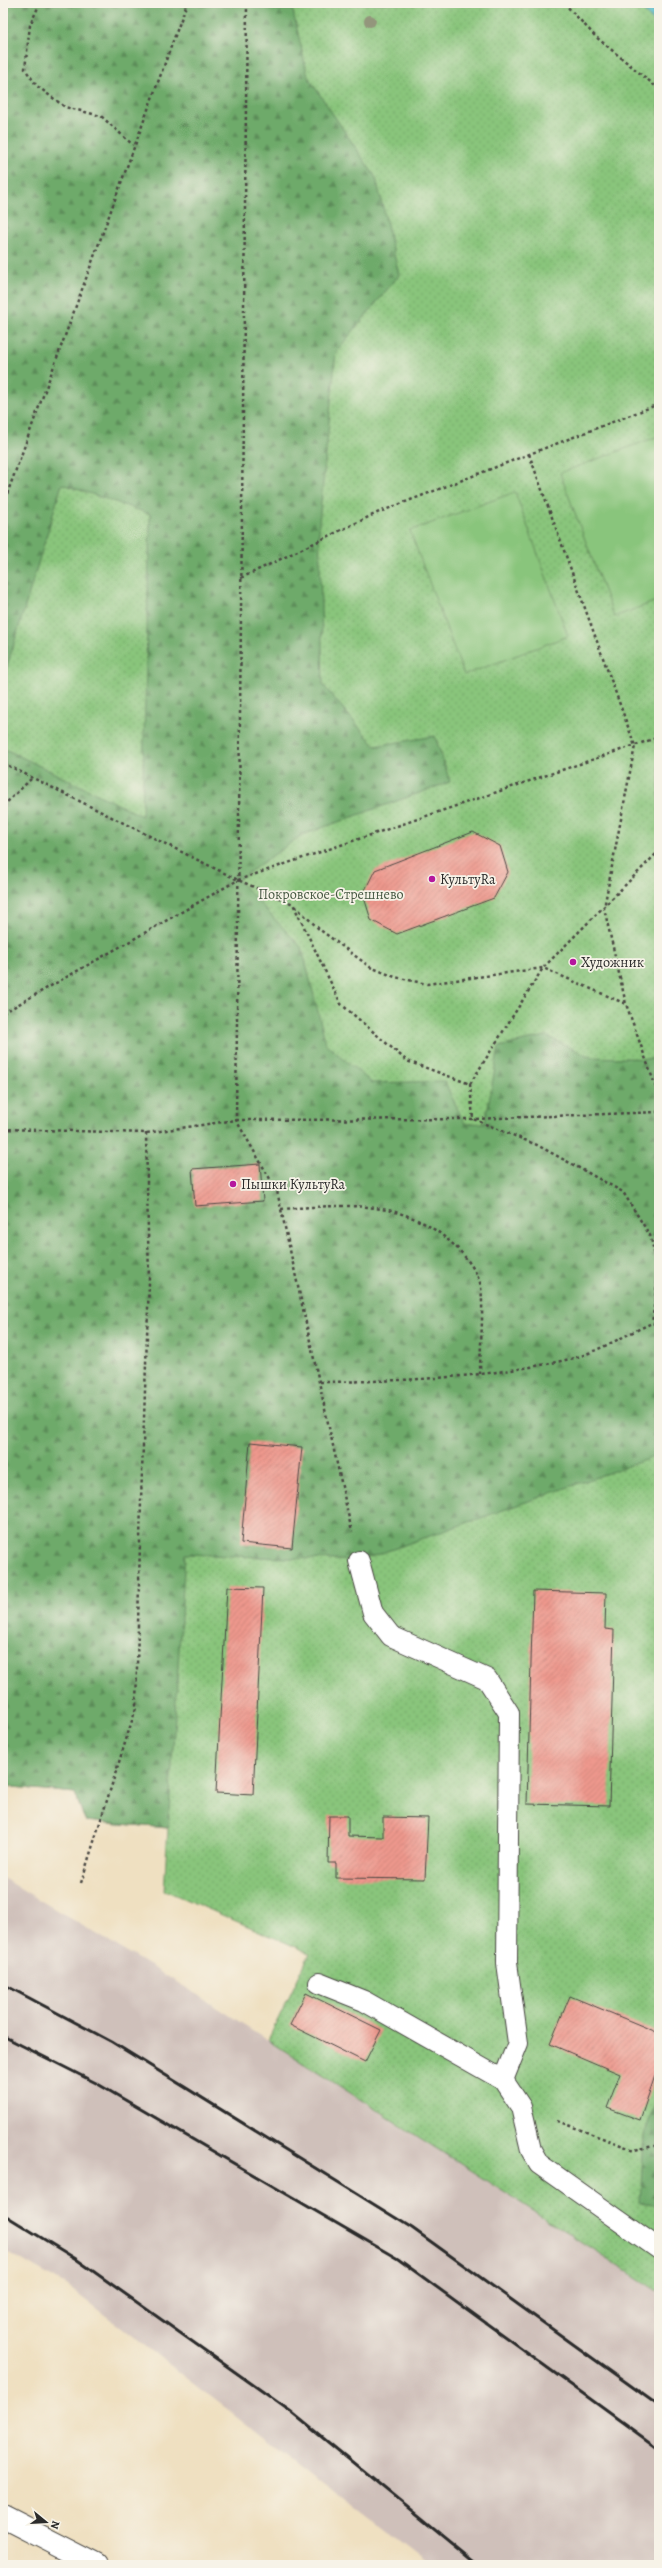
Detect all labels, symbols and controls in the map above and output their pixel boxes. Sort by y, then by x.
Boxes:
place label: КультуRа [440,870,496,889]
marker: КультуRа [427,874,437,884]
park label: Покровское-Стрешнево [258,885,404,904]
place label: Художник [581,953,644,972]
marker: Художник [568,957,578,967]
place label: Пышки КультуRa [241,1175,346,1194]
marker: Пышки КультуRa [228,1179,238,1189]
north arrow [26,2502,66,2542]
text: N [47,2519,63,2531]

